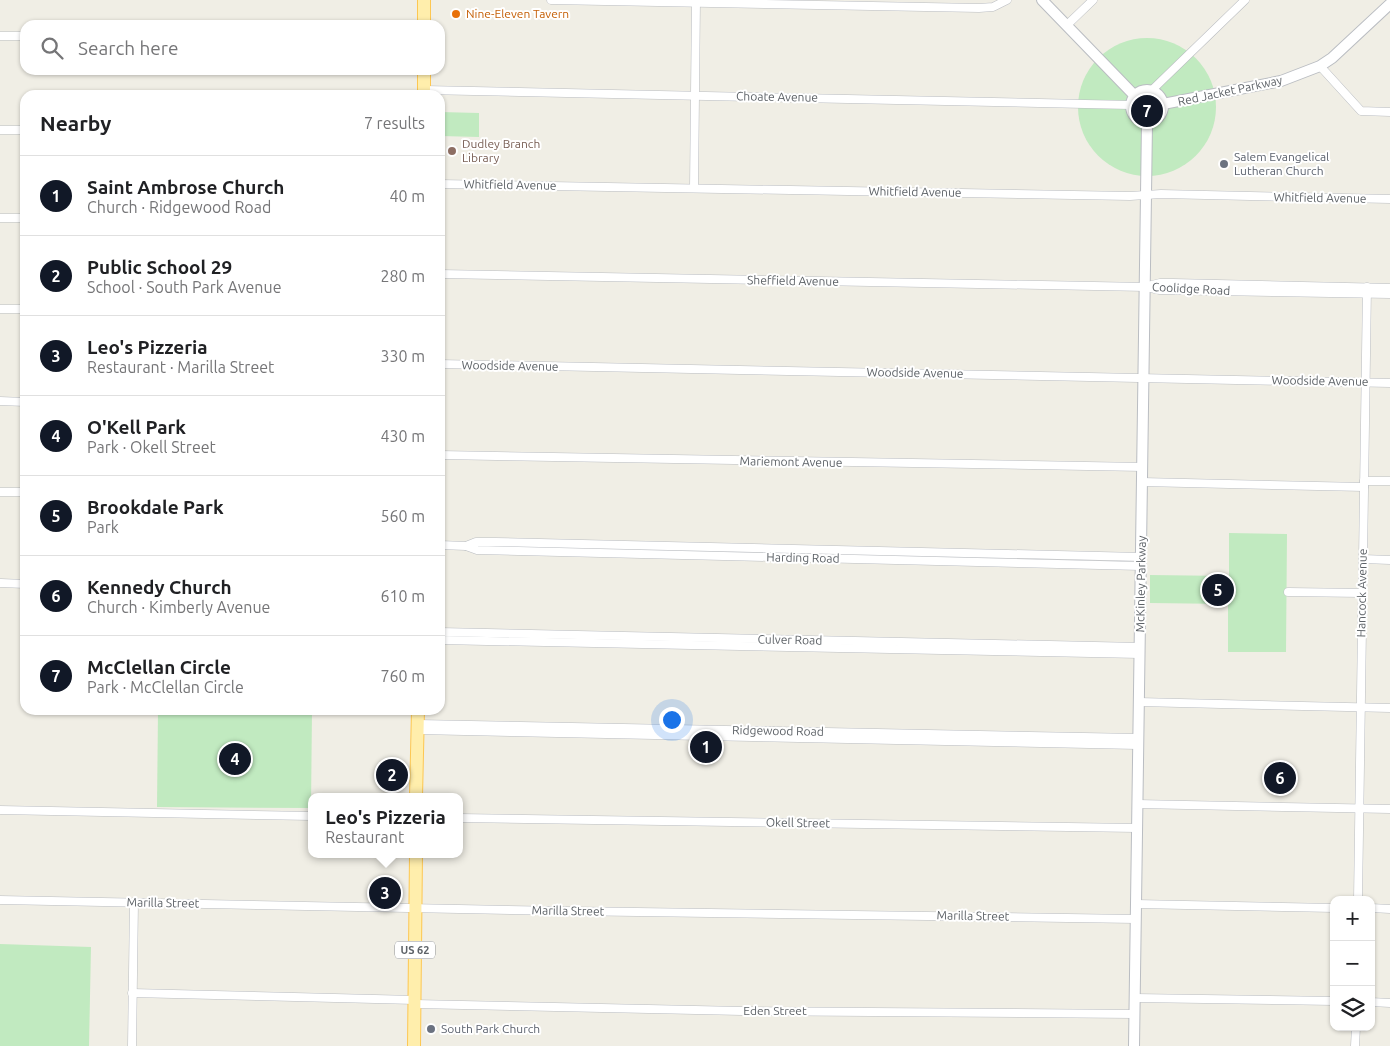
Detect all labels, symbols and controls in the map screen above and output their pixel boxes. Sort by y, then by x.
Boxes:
place label: Nine-Eleven Tavern [466,7,569,20]
marker: Nine-Eleven Tavern [450,8,462,20]
search box [20,20,445,75]
icon: search [38,34,66,62]
text: Search here [78,37,178,59]
street label: Red Jacket Parkway [1176,73,1284,108]
street label: Choate Avenue [736,89,818,104]
pin: 7 [1131,92,1163,130]
text: Nearby [40,111,111,135]
text: 7 results [364,114,425,132]
place label: Dudley Branch Library [462,137,540,164]
marker: Dudley Branch Library [446,145,458,157]
place label: Salem Evangelical Lutheran Church [1234,150,1329,177]
marker: Salem Evangelical Lutheran Church [1218,158,1230,170]
text: Saint Ambrose Church [87,176,284,198]
street label: Whitfield Avenue [463,177,557,192]
street label: Whitfield Avenue [868,184,962,199]
text: 1 [51,187,61,205]
text: 40 m [389,187,425,205]
street label: Whitfield Avenue [1273,190,1367,205]
text: Church · Ridgewood Road [87,198,271,216]
text: Public School 29 [87,256,232,278]
text: 2 [51,267,61,285]
text: 280 m [380,267,425,285]
street label: Sheffield Avenue [747,273,839,288]
text: School · South Park Avenue [87,278,281,296]
street label: Coolidge Road [1152,280,1231,297]
text: Leo's Pizzeria [87,336,208,358]
text: 3 [51,347,61,365]
text: 330 m [380,347,425,365]
text: Restaurant · Marilla Street [87,358,274,376]
street label: Woodside Avenue [461,358,559,373]
street label: Woodside Avenue [866,365,964,380]
street label: Woodside Avenue [1271,373,1369,388]
text: O'Kell Park [87,416,186,438]
text: 4 [51,427,61,445]
text: 430 m [380,427,425,445]
text: Park · Okell Street [87,438,216,456]
street label: Mariemont Avenue [739,454,843,469]
text: Brookdale Park [87,496,224,518]
text: 5 [51,507,61,525]
text: 560 m [380,507,425,525]
text: Park [87,518,119,536]
street label: McKinley Parkway [1133,535,1148,632]
street label: Hancock Avenue [1354,549,1369,637]
street label: Harding Road [766,550,840,565]
pin: 5 [1202,571,1234,609]
text: Kennedy Church [87,576,232,598]
text: 6 [51,587,61,605]
text: 610 m [380,587,425,605]
text: Church · Kimberly Avenue [87,598,270,616]
street label: Culver Road [758,632,822,647]
text: McClellan Circle [87,656,231,678]
text: 7 [51,667,61,685]
text: 760 m [380,667,425,685]
text: Park · McClellan Circle [87,678,244,696]
your location [659,707,685,733]
street label: Ridgewood Road [732,723,824,738]
pin: 1 [690,728,722,766]
pin: 4 [219,740,251,778]
pin: 2 [376,756,408,794]
pin: 6 [1264,759,1296,797]
popup [308,793,463,858]
text: Leo's Pizzeria [325,806,446,828]
street label: Okell Street [766,815,831,830]
text: Restaurant [325,828,404,846]
pin: 3 [369,874,401,912]
street label: Marilla Street [127,895,200,910]
map controls [1330,896,1375,1031]
button: + [1330,896,1375,941]
street label: Marilla Street [532,903,605,918]
street label: Marilla Street [937,908,1010,923]
button: − [1330,941,1375,986]
road number: US 62 [395,942,435,958]
button: layers [1330,986,1375,1031]
street label: Eden Street [743,1004,807,1017]
place label: South Park Church [441,1022,540,1035]
marker: South Park Church [425,1023,437,1035]

